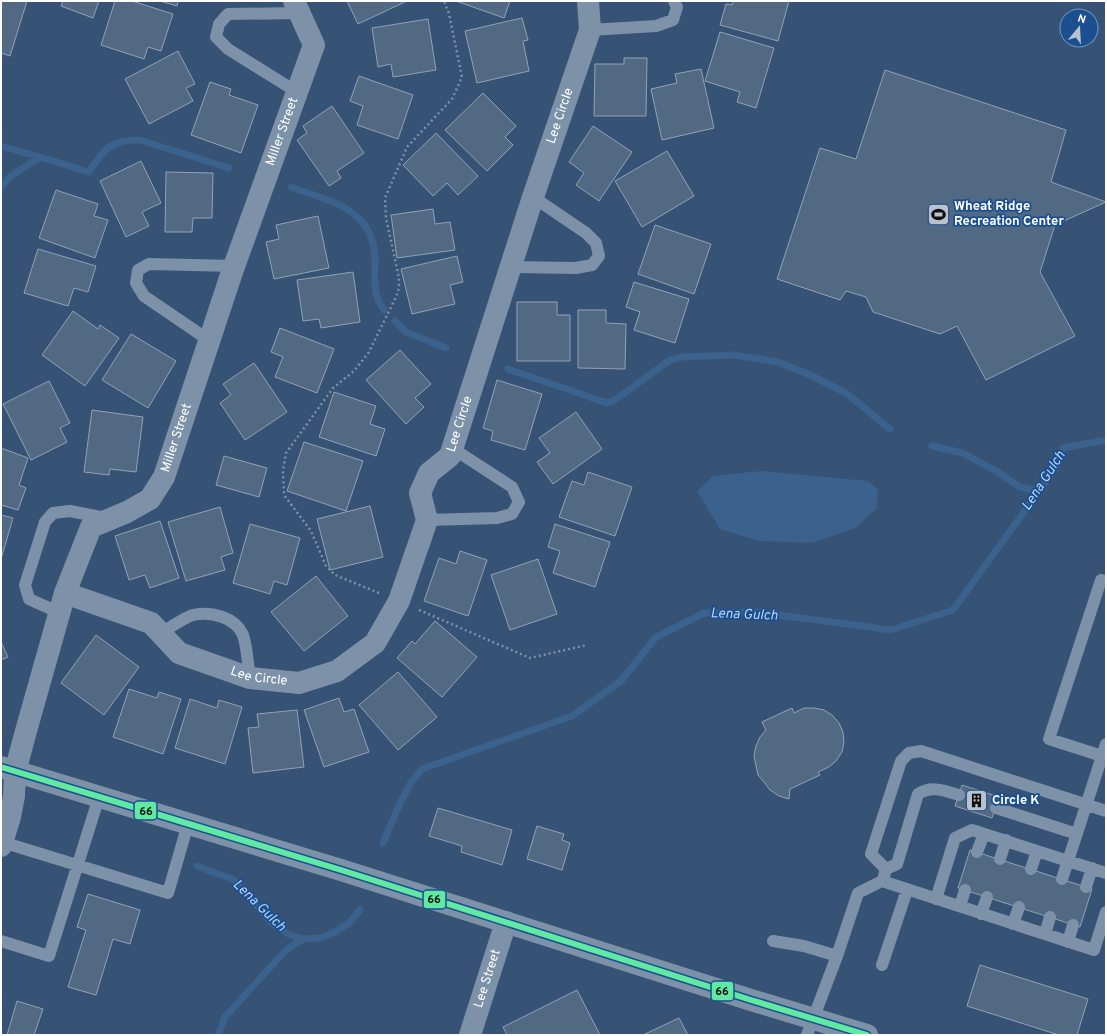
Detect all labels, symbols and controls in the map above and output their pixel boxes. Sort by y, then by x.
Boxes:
north arrow [1059,8,1099,48]
text: N [1076,12,1088,27]
street label: Lee Circle [544,86,578,146]
street label: Miller Street [263,95,302,168]
place label: Wheat Ridge Recreation Center [954,199,1064,230]
sports icon: Wheat Ridge Recreation Center [926,201,952,227]
street label: Lee Circle [444,394,477,454]
street label: Miller Street [158,402,196,475]
water label: Lena Gulch [1018,448,1070,514]
water label: Lena Gulch [710,605,778,625]
street label: Lee Circle [228,664,288,690]
building icon: Circle K [964,788,990,814]
place label: Circle K [992,793,1040,809]
line badge: 66 [134,801,157,820]
text: 66 [139,805,153,819]
water label: Lena Gulch [229,876,289,936]
line badge: 66 [423,890,446,909]
text: 66 [427,893,441,907]
street label: Lee Street [471,947,505,1010]
line badge: 66 [711,981,734,1001]
text: 66 [715,985,729,999]

